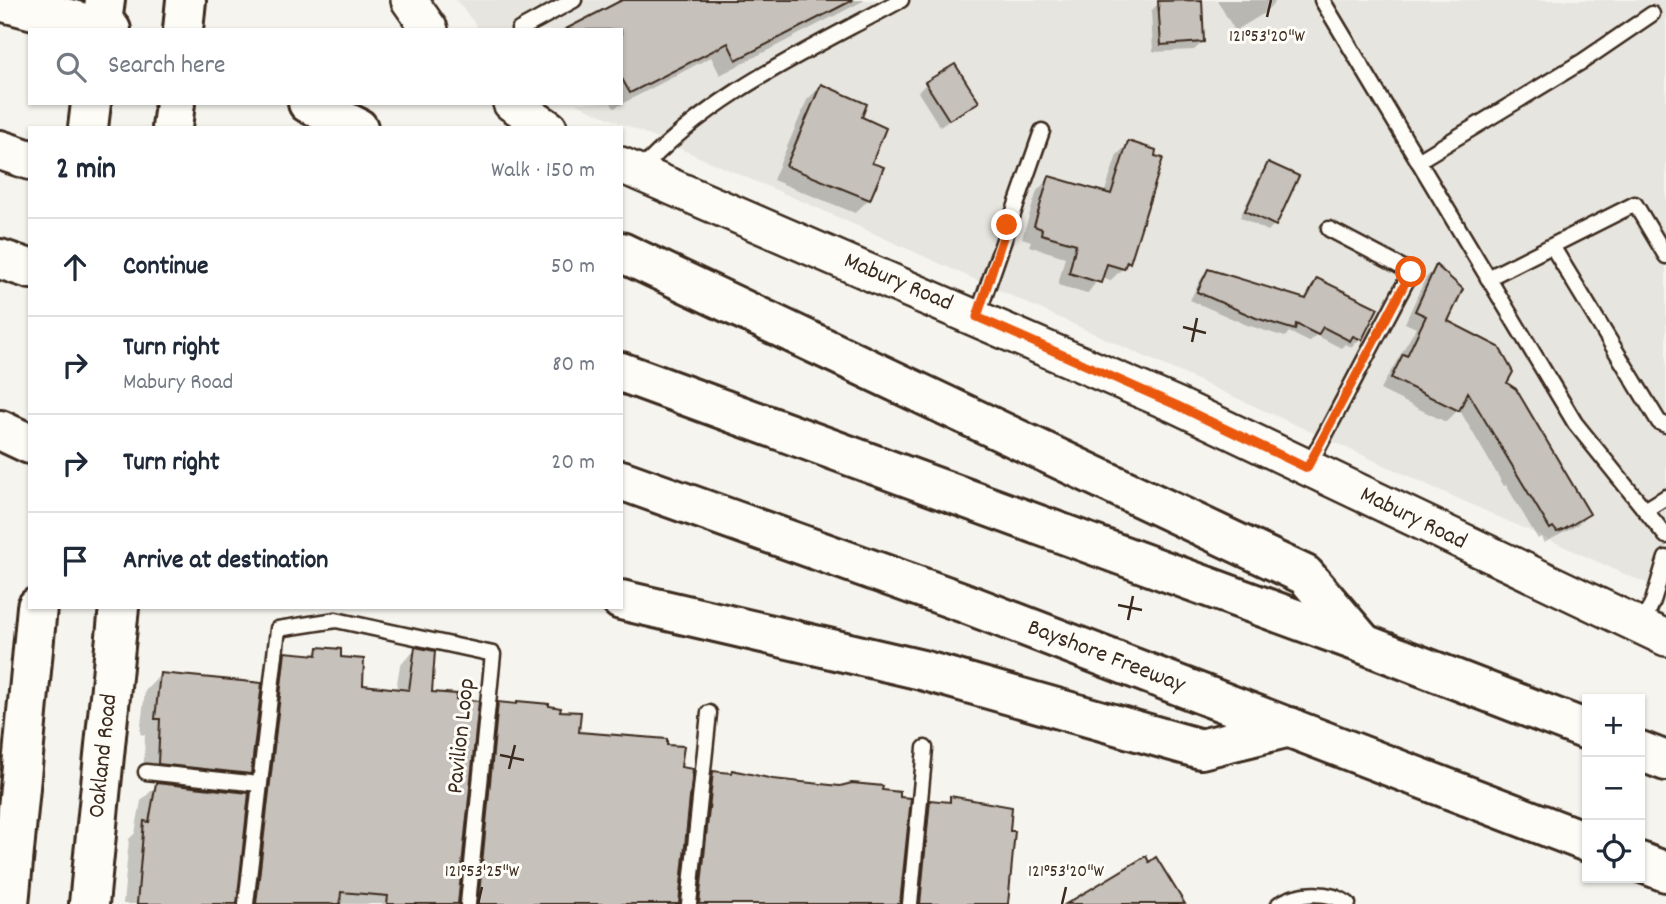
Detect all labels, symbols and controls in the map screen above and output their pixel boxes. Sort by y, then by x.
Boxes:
text: 121°53'20"W [1229,25,1306,50]
search box [28,28,623,105]
icon: search [52,48,90,86]
text: Search here [108,48,226,85]
text: 2 min [56,150,116,193]
text: Walk · 150 m [491,155,595,188]
route end [991,209,1022,240]
street label: Mabury Road [838,245,958,321]
icon: ahead [56,248,94,286]
text: Continue [123,249,208,286]
text: 50 m [551,251,595,284]
route start [1395,256,1426,287]
text: Turn right [123,330,220,367]
icon: right [56,346,94,384]
text: 80 m [552,349,595,382]
text: Mabury Road [123,367,233,400]
icon: right [56,444,94,482]
text: Turn right [123,445,220,482]
text: 20 m [551,447,595,480]
street label: Mabury Road [1354,479,1472,559]
icon: arrive [56,542,94,580]
text: Arrive at destination [123,543,328,580]
street label: Bayshore Freeway [1022,611,1191,703]
street label: Pavilion Loop [439,676,485,796]
street label: Oakland Road [81,692,127,820]
map controls [1582,694,1645,883]
button: + [1582,694,1645,757]
button: − [1582,757,1645,820]
button: locate [1582,820,1645,883]
text: 121°53'25"W [445,860,520,885]
text: 121°53'20"W [1028,860,1105,885]

